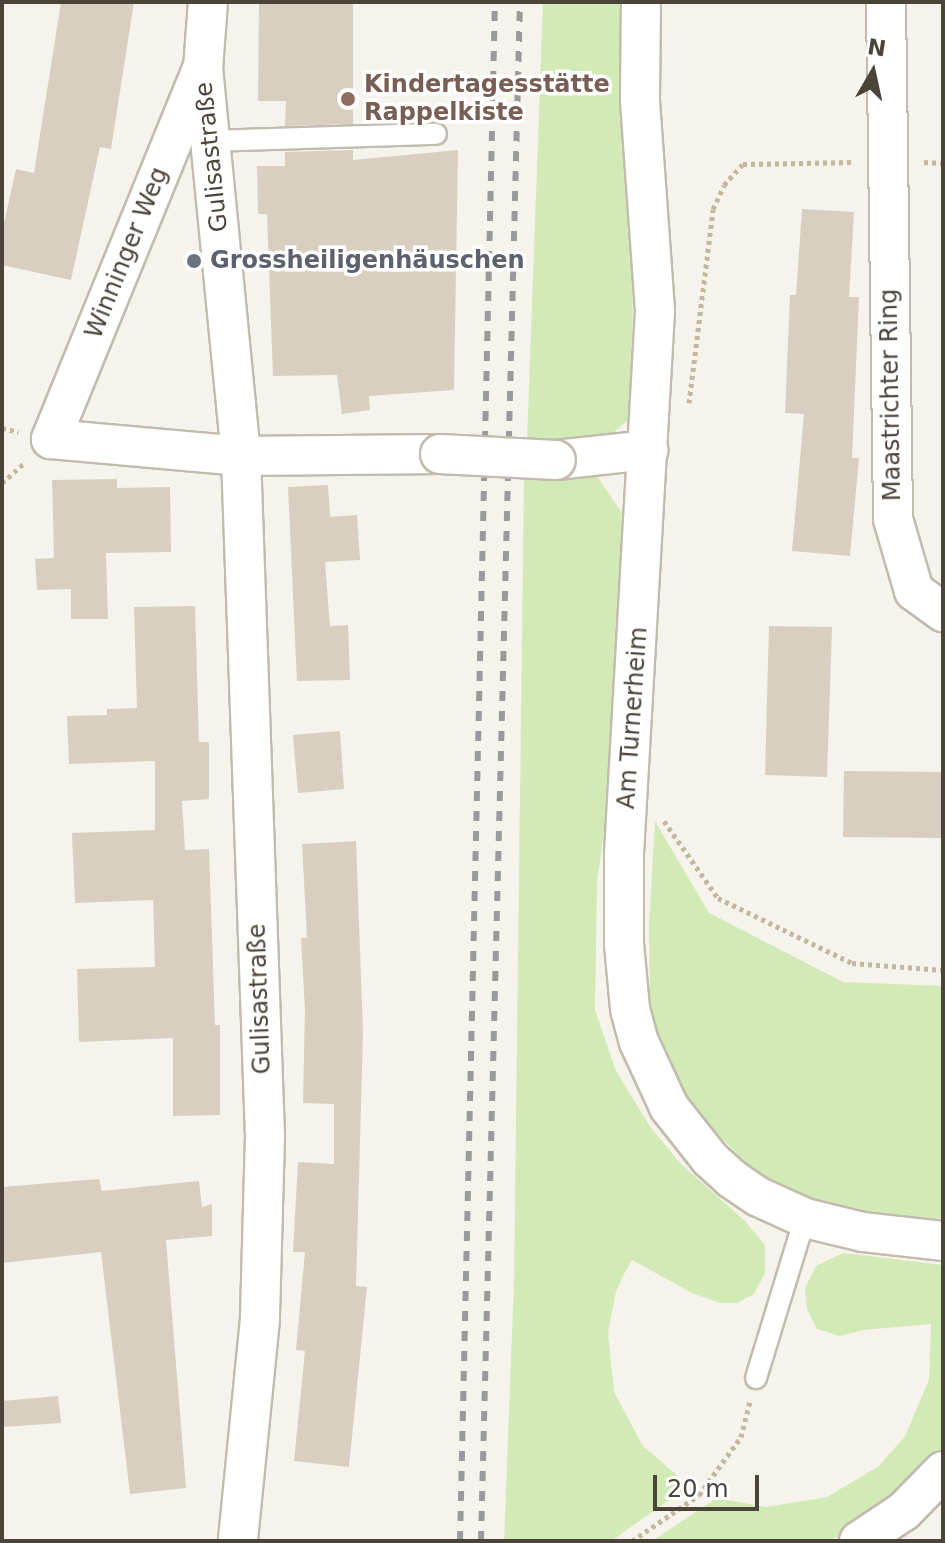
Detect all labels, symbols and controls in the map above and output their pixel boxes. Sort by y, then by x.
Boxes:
north arrow [833,32,913,112]
text: N [866,34,888,62]
place label: Kindertagesstätte Rappelkiste [364,71,610,127]
street label: Gulisastraße [190,81,234,233]
marker: Kindertagesstätte Rappelkiste [339,90,357,108]
street label: Winninger Weg [80,163,174,343]
place label: Grossheiligenhäuschen [210,247,525,275]
marker: Grossheiligenhäuschen [185,252,203,270]
street label: Maastrichter Ring [875,289,907,501]
street label: Am Turnerheim [612,626,654,810]
street label: Gulisastraße [243,923,277,1075]
scale bar [657,1459,763,1509]
text: 20 m [667,1475,729,1503]

